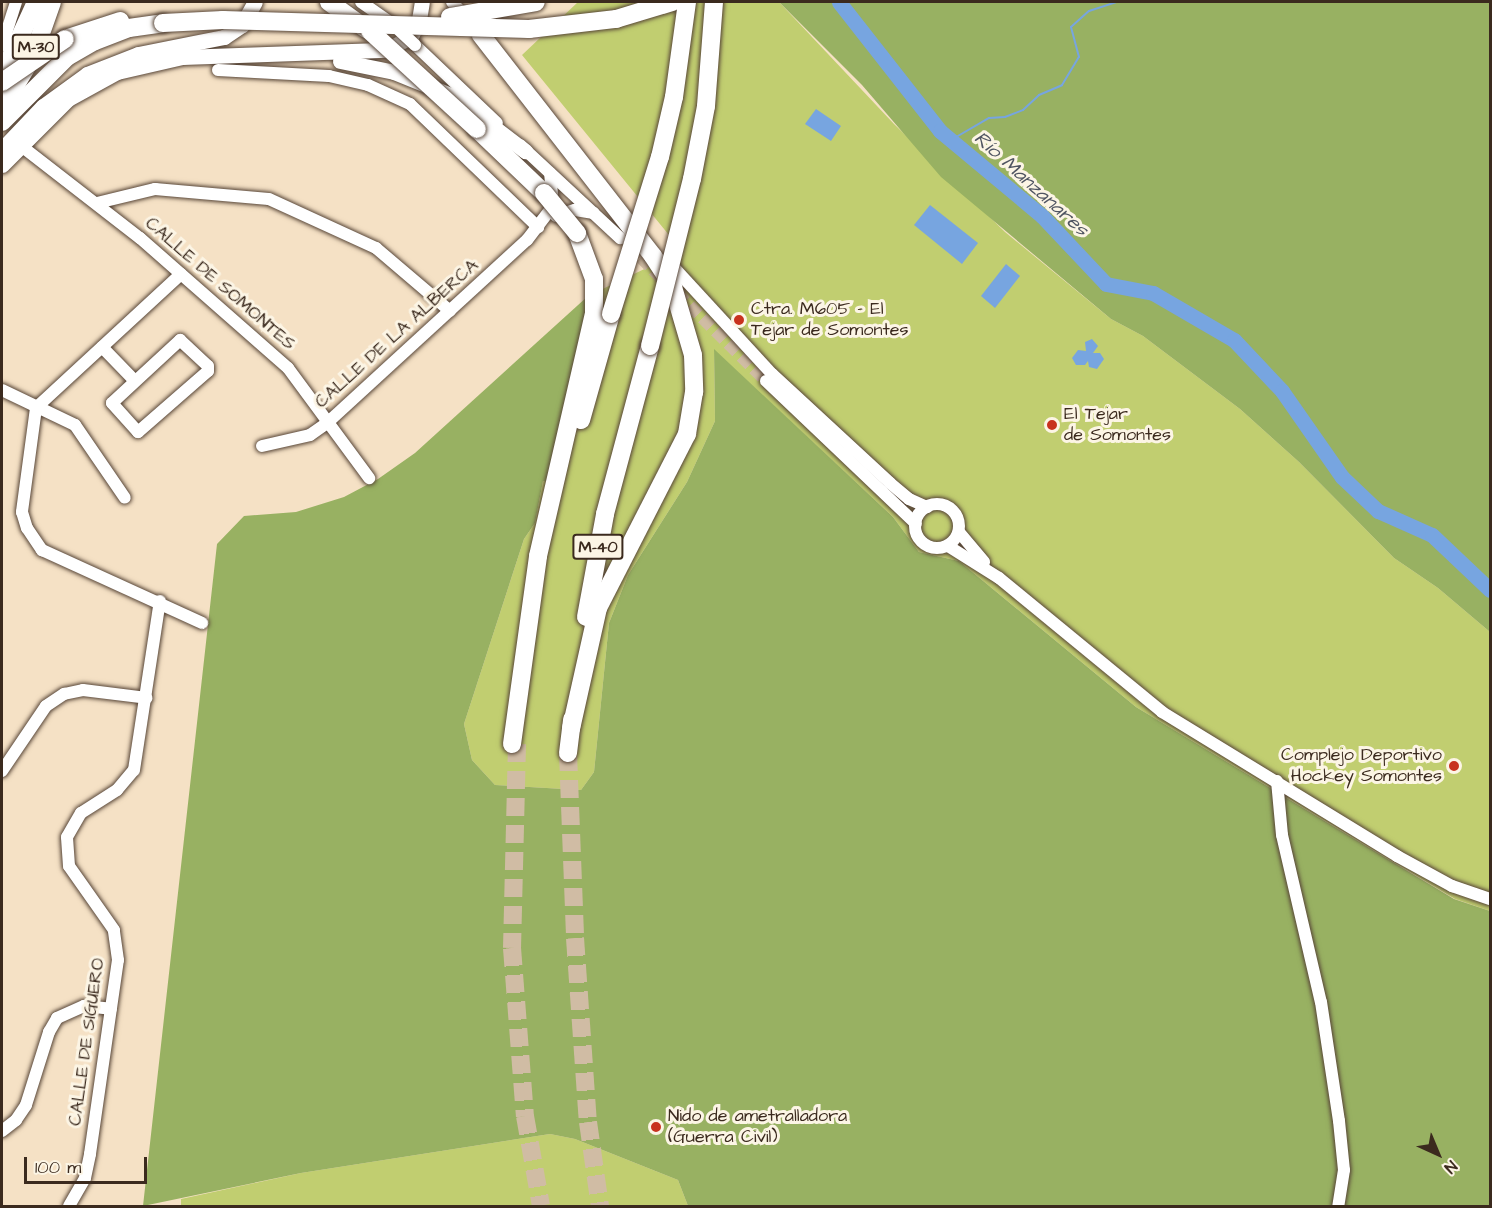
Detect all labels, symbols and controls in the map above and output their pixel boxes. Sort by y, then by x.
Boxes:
road number: M-30 [10,34,62,60]
water label: Río Manzanares [969,126,1093,242]
street label: CALLE DE SOMONTES [141,213,299,355]
street label: CALLE DE LA ALBERCA [311,255,483,413]
place label: Ctra. M605 - El Tejar de Somontes [751,299,909,342]
marker: Ctra. M605 - El Tejar de Somontes [732,313,746,327]
place label: El Tejar de Somontes [1064,404,1171,446]
marker: El Tejar de Somontes [1045,418,1059,432]
road number: M-40 [571,534,625,560]
place label: Complejo Deportivo Hockey Somontes [1281,745,1442,788]
marker: Complejo Deportivo Hockey Somontes [1447,759,1461,773]
street label: CALLE DE SIGUERO [65,957,109,1127]
place label: Nido de ametralladora (Guerra Civil) [668,1106,847,1148]
marker: Nido de ametralladora (Guerra Civil) [649,1120,663,1134]
north arrow [1408,1124,1468,1184]
scale bar [27,1145,150,1183]
text: 100 m [35,1155,81,1180]
text: N [1439,1156,1462,1178]

